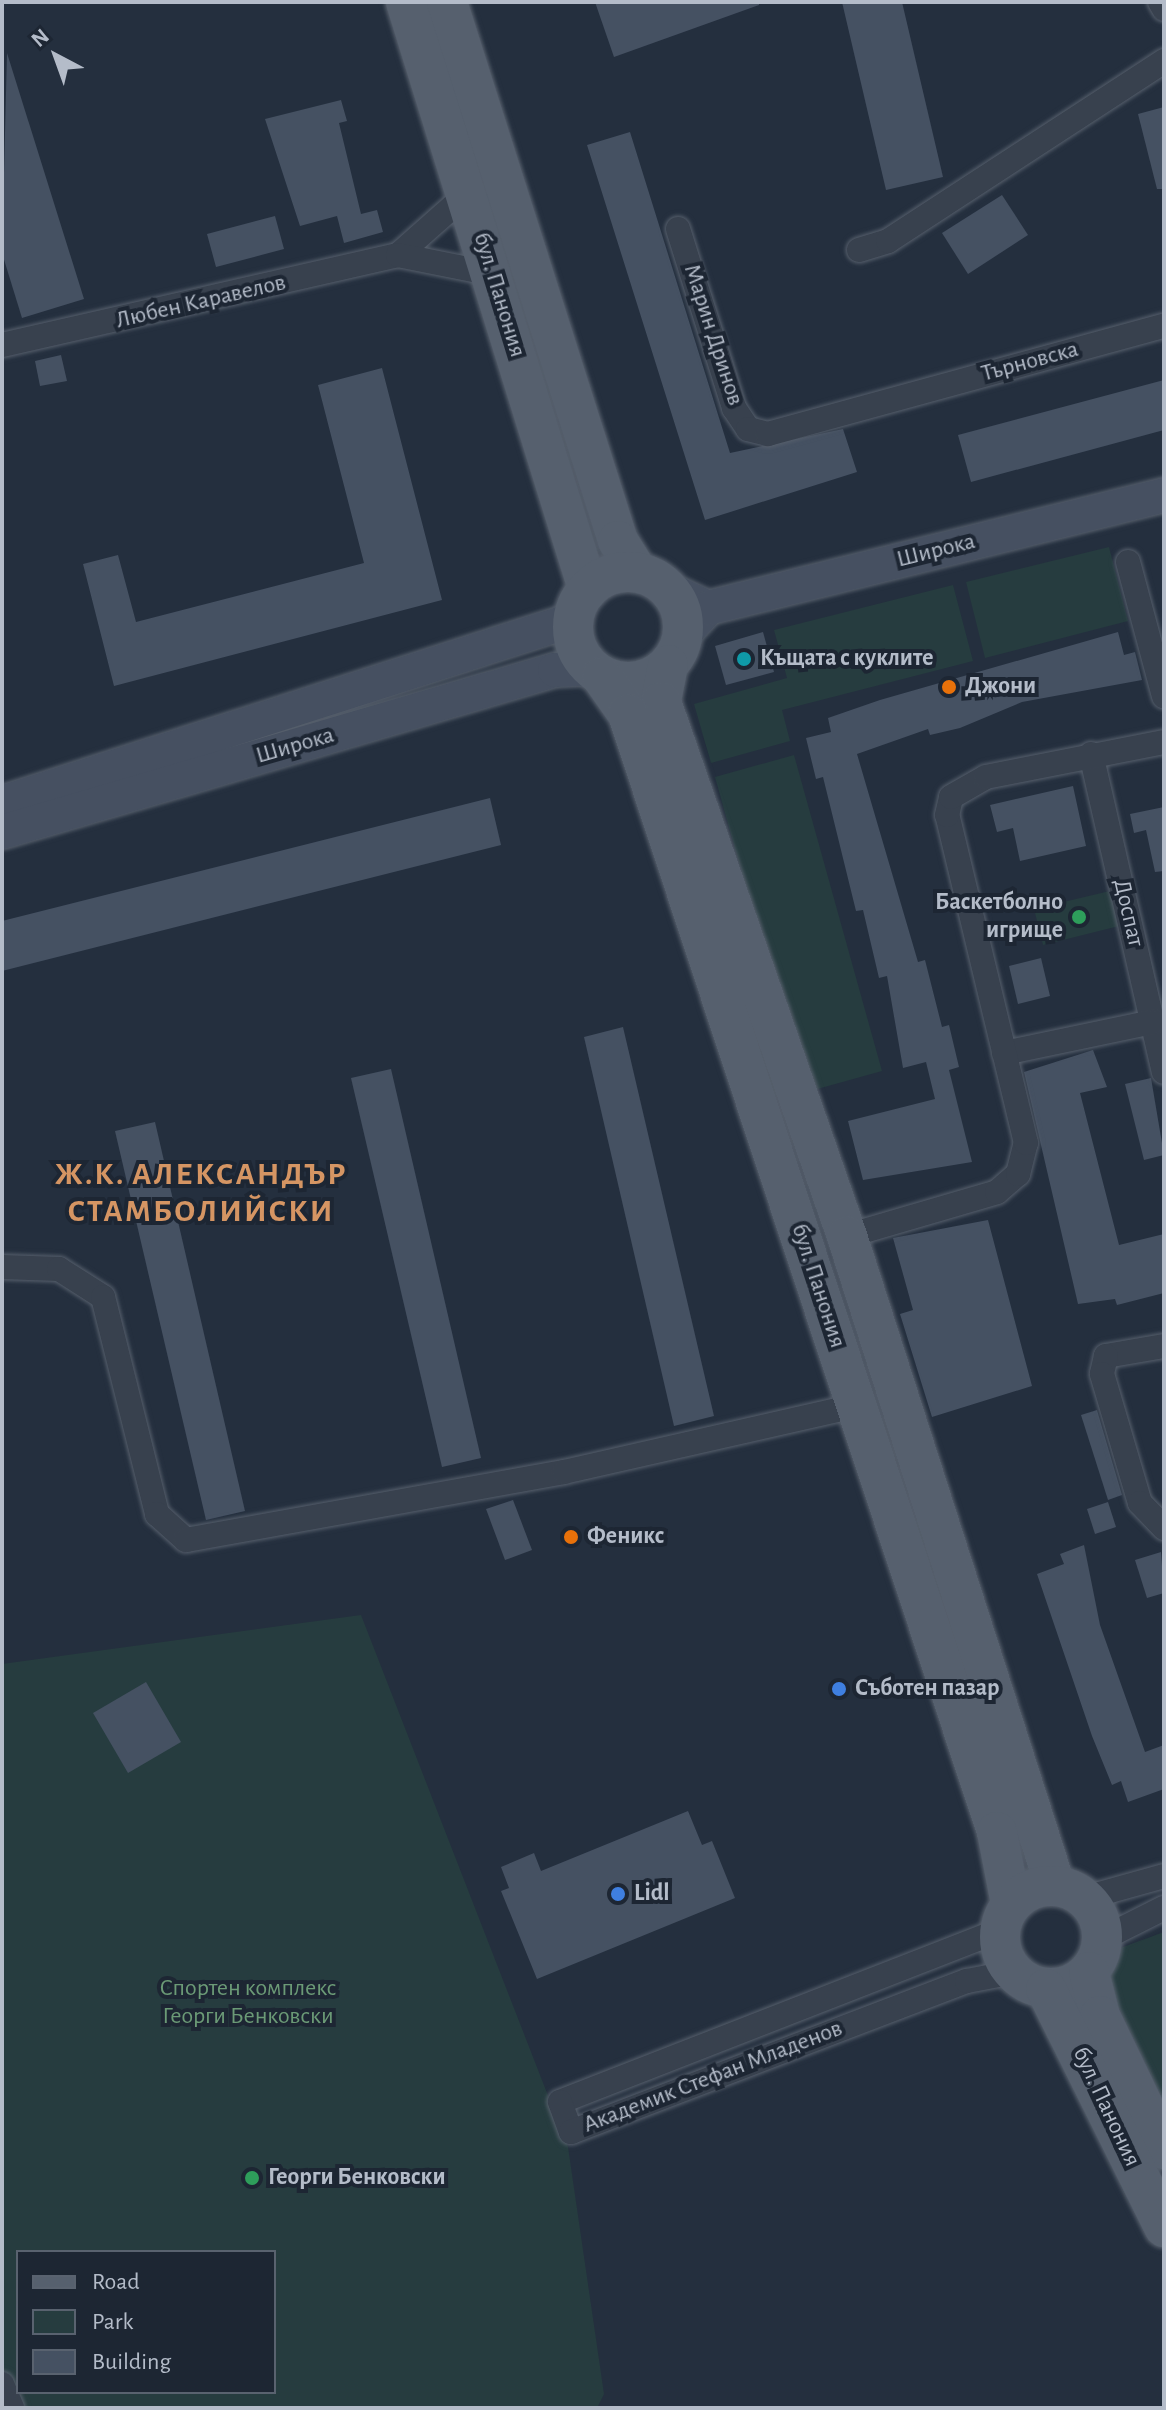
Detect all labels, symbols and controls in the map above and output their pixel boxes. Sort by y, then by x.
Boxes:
north arrow [16,16,96,96]
text: N [27,25,53,51]
street label: бул. Панония [466,229,532,361]
street label: Марин Дринов [677,261,749,409]
street label: Любен Каравелов [113,268,289,336]
street label: Търновска [978,335,1082,389]
street label: Широка [894,527,978,575]
place label: Къщата с куклите [760,645,933,673]
marker: Къщата с куклите [735,650,753,668]
place label: Джони [965,673,1036,701]
marker: Джони [940,678,958,696]
street label: Широка [253,721,337,771]
street label: Доспат [1106,876,1150,950]
place label: Баскетболно игрище [935,889,1063,945]
marker: Баскетболно игрище [1070,908,1088,926]
district label: Ж.К. АЛЕКСАНДЪР СТАМБОЛИЙСКИ [55,1156,347,1231]
street label: бул. Панония [784,1220,852,1352]
place label: Феникс [587,1523,664,1551]
marker: Феникс [562,1528,580,1546]
place label: Съботен пазар [855,1675,1000,1703]
marker: Съботен пазар [830,1680,848,1698]
place label: Lidl [634,1880,670,1908]
marker: Lidl [609,1885,627,1903]
park label: Спортен комплекс Георги Бенковски [160,1975,336,2031]
street label: Академик Стефан Младенов [579,2014,847,2140]
street label: бул. Панония [1066,2043,1146,2171]
place label: Георги Бенковски [268,2164,446,2192]
marker: Георги Бенковски [243,2169,261,2187]
legend [16,2250,276,2394]
text: Road [92,2270,140,2294]
text: Park [92,2310,133,2334]
text: Building [92,2350,171,2374]

